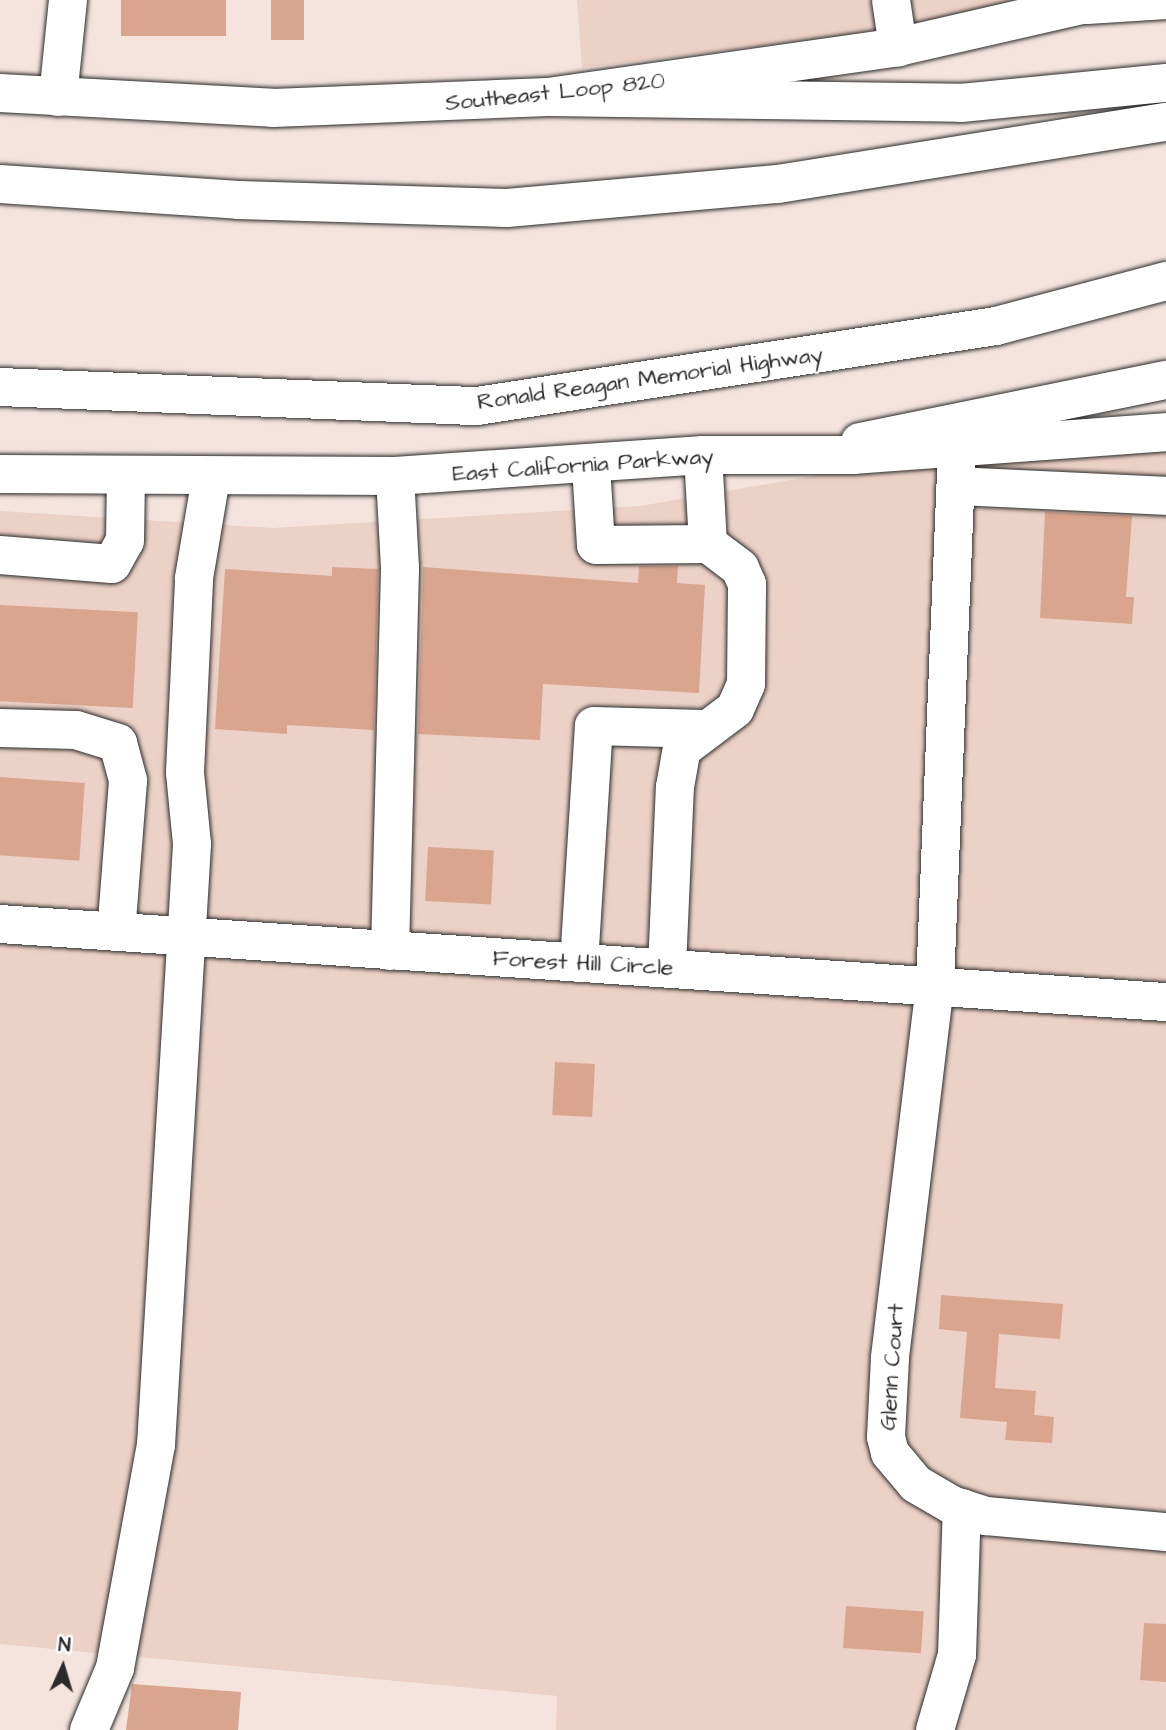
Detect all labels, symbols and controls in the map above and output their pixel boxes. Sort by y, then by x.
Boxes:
street label: Southeast Loop 820 [444,67,666,117]
street label: Ronald Reagan Memorial Highway [476,340,824,416]
street label: East California Parkway [451,442,715,488]
street label: Forest Hill Circle [492,944,674,982]
street label: Glenn Court [874,1303,910,1431]
north arrow [28,1632,98,1702]
text: N [58,1632,71,1659]

